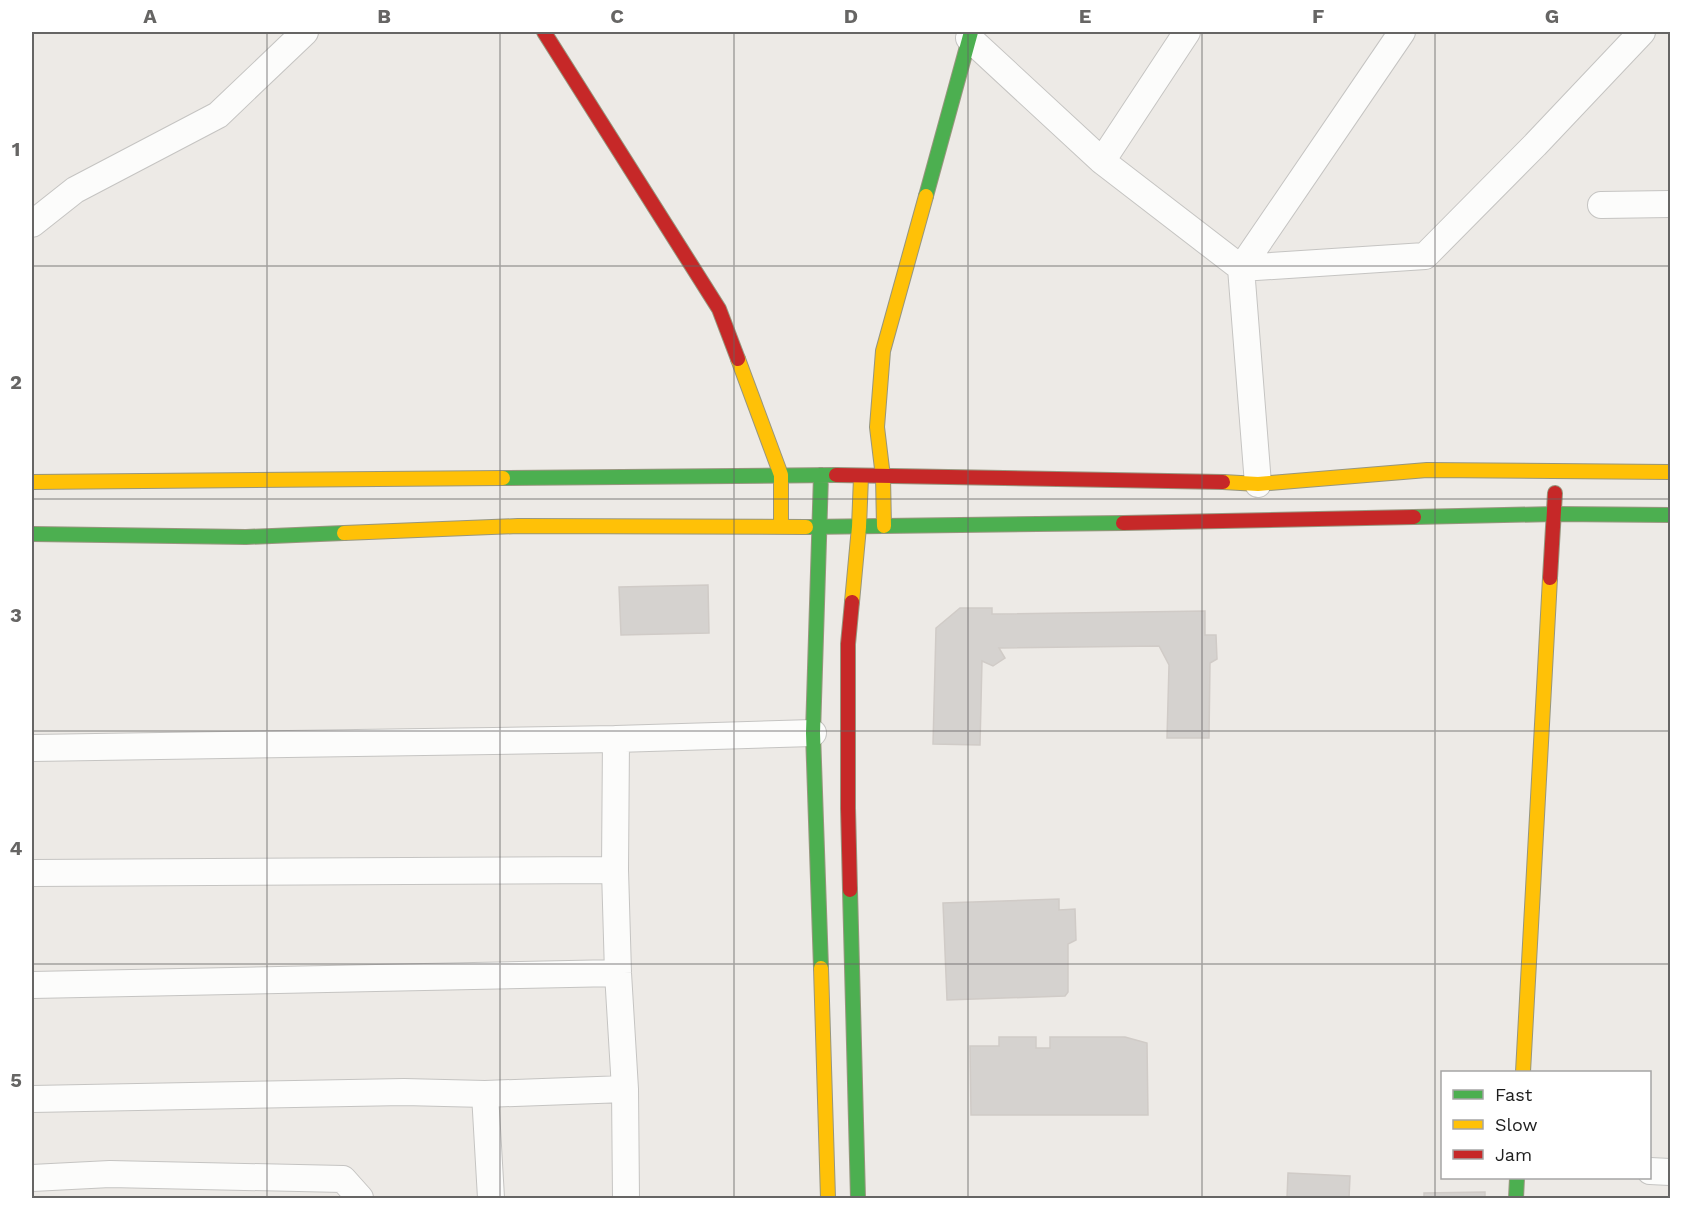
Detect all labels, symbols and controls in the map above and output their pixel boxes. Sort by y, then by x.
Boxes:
text: A [143,4,157,28]
text: B [377,4,391,28]
text: C [610,4,624,28]
text: D [844,4,858,28]
text: E [1079,4,1091,28]
text: F [1312,4,1324,28]
text: G [1545,4,1559,28]
text: 1 [12,137,20,161]
text: 2 [10,370,22,394]
text: 3 [10,603,22,627]
text: 4 [10,836,23,860]
text: 5 [10,1068,22,1092]
legend [1441,1071,1651,1179]
text: Fast [1495,1084,1533,1105]
text: Slow [1495,1114,1538,1135]
text: Jam [1495,1144,1532,1165]

